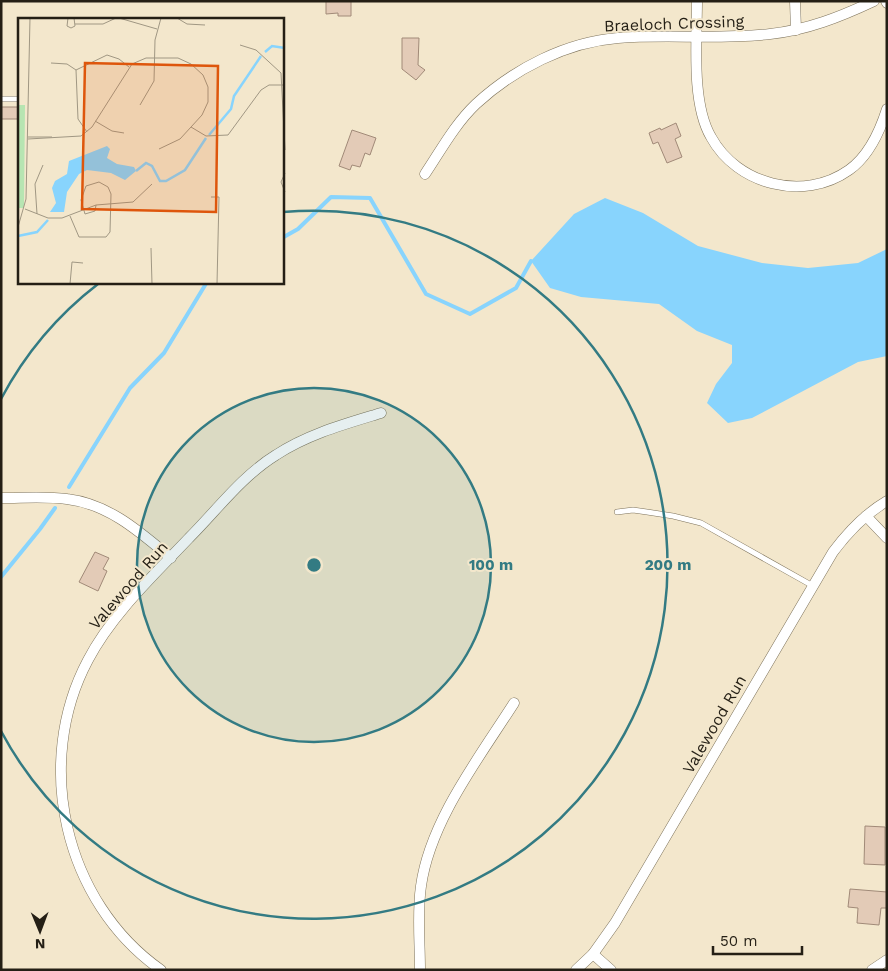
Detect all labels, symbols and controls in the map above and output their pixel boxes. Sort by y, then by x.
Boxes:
street label: Braeloch Crossing [604,12,745,35]
inset map [18,18,284,284]
street label: Valewood Run [85,537,172,633]
centre of rings [305,556,323,574]
text: 100 m [469,556,513,574]
text: 200 m [645,556,691,574]
street label: Valewood Run [679,672,750,777]
north arrow [15,906,65,956]
scale bar [713,924,802,956]
text: 50 m [720,932,757,950]
text: N [35,936,46,952]

